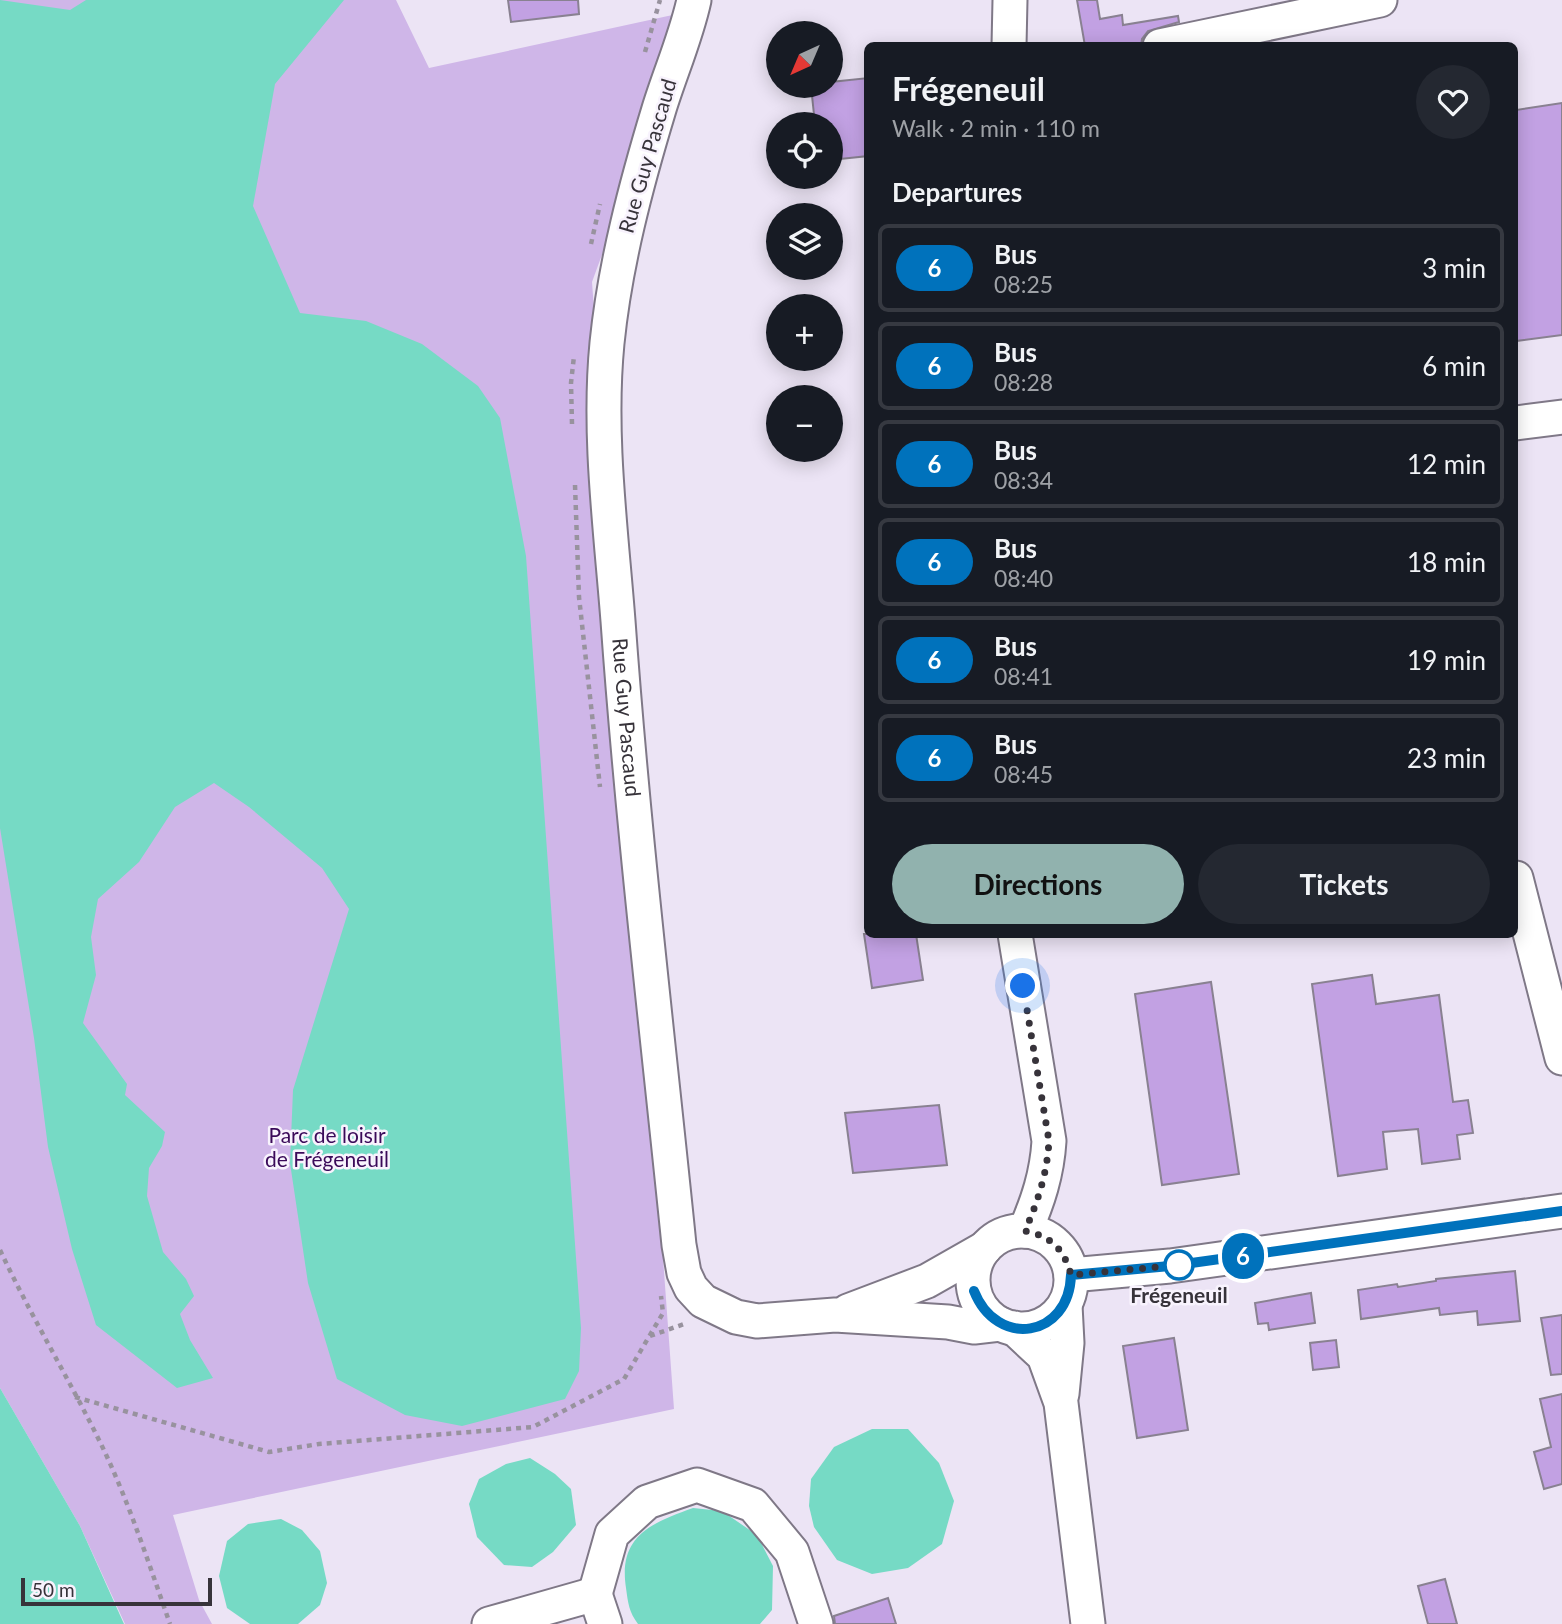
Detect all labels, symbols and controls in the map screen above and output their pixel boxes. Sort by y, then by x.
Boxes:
north arrow [766,21,844,98]
map controls [766,21,843,462]
button: heart [1416,65,1490,139]
text: Frégeneuil [892,68,1045,108]
street label: Rue Guy Pascaud [613,76,681,236]
button: locate [766,112,843,189]
text: Walk · 2 min · 110 m [892,114,1100,142]
text: Departures [892,176,1022,208]
button: layers [766,203,843,280]
text: Bus [994,238,1037,270]
text: 3 min [1422,252,1486,284]
text: 6 [928,253,941,282]
text: 08:25 [994,270,1053,298]
button: + [766,294,843,371]
text: Bus [994,336,1037,368]
text: 6 min [1422,350,1486,382]
text: 6 [928,351,941,380]
text: 08:28 [994,368,1053,396]
button: − [766,385,843,462]
text: Bus [994,434,1037,466]
text: 12 min [1407,448,1486,480]
text: 6 [928,449,941,478]
text: 08:34 [994,466,1053,494]
text: Bus [994,532,1037,564]
text: 18 min [1407,546,1486,578]
text: 6 [928,547,941,576]
text: 08:40 [994,564,1053,592]
text: Bus [994,630,1037,662]
street label: Rue Guy Pascaud [608,637,647,798]
text: 19 min [1407,644,1486,676]
text: 6 [928,645,941,674]
text: 08:41 [994,662,1053,690]
text: Bus [994,728,1037,760]
text: 23 min [1407,742,1486,774]
text: 6 [928,743,941,772]
text: 08:45 [994,760,1053,788]
button: Directions [892,844,1184,924]
button: Tickets [1198,844,1490,924]
your location [1005,968,1040,1003]
park label: Parc de loisir de Frégeneuil [265,1122,389,1171]
line badge: 6 [1220,1233,1266,1279]
text: 6 [1236,1241,1250,1270]
marker: Frégeneuil [1164,1250,1194,1280]
place label: Frégeneuil [1130,1282,1228,1307]
scale bar [21,1575,212,1607]
text: 50 m [32,1578,75,1601]

